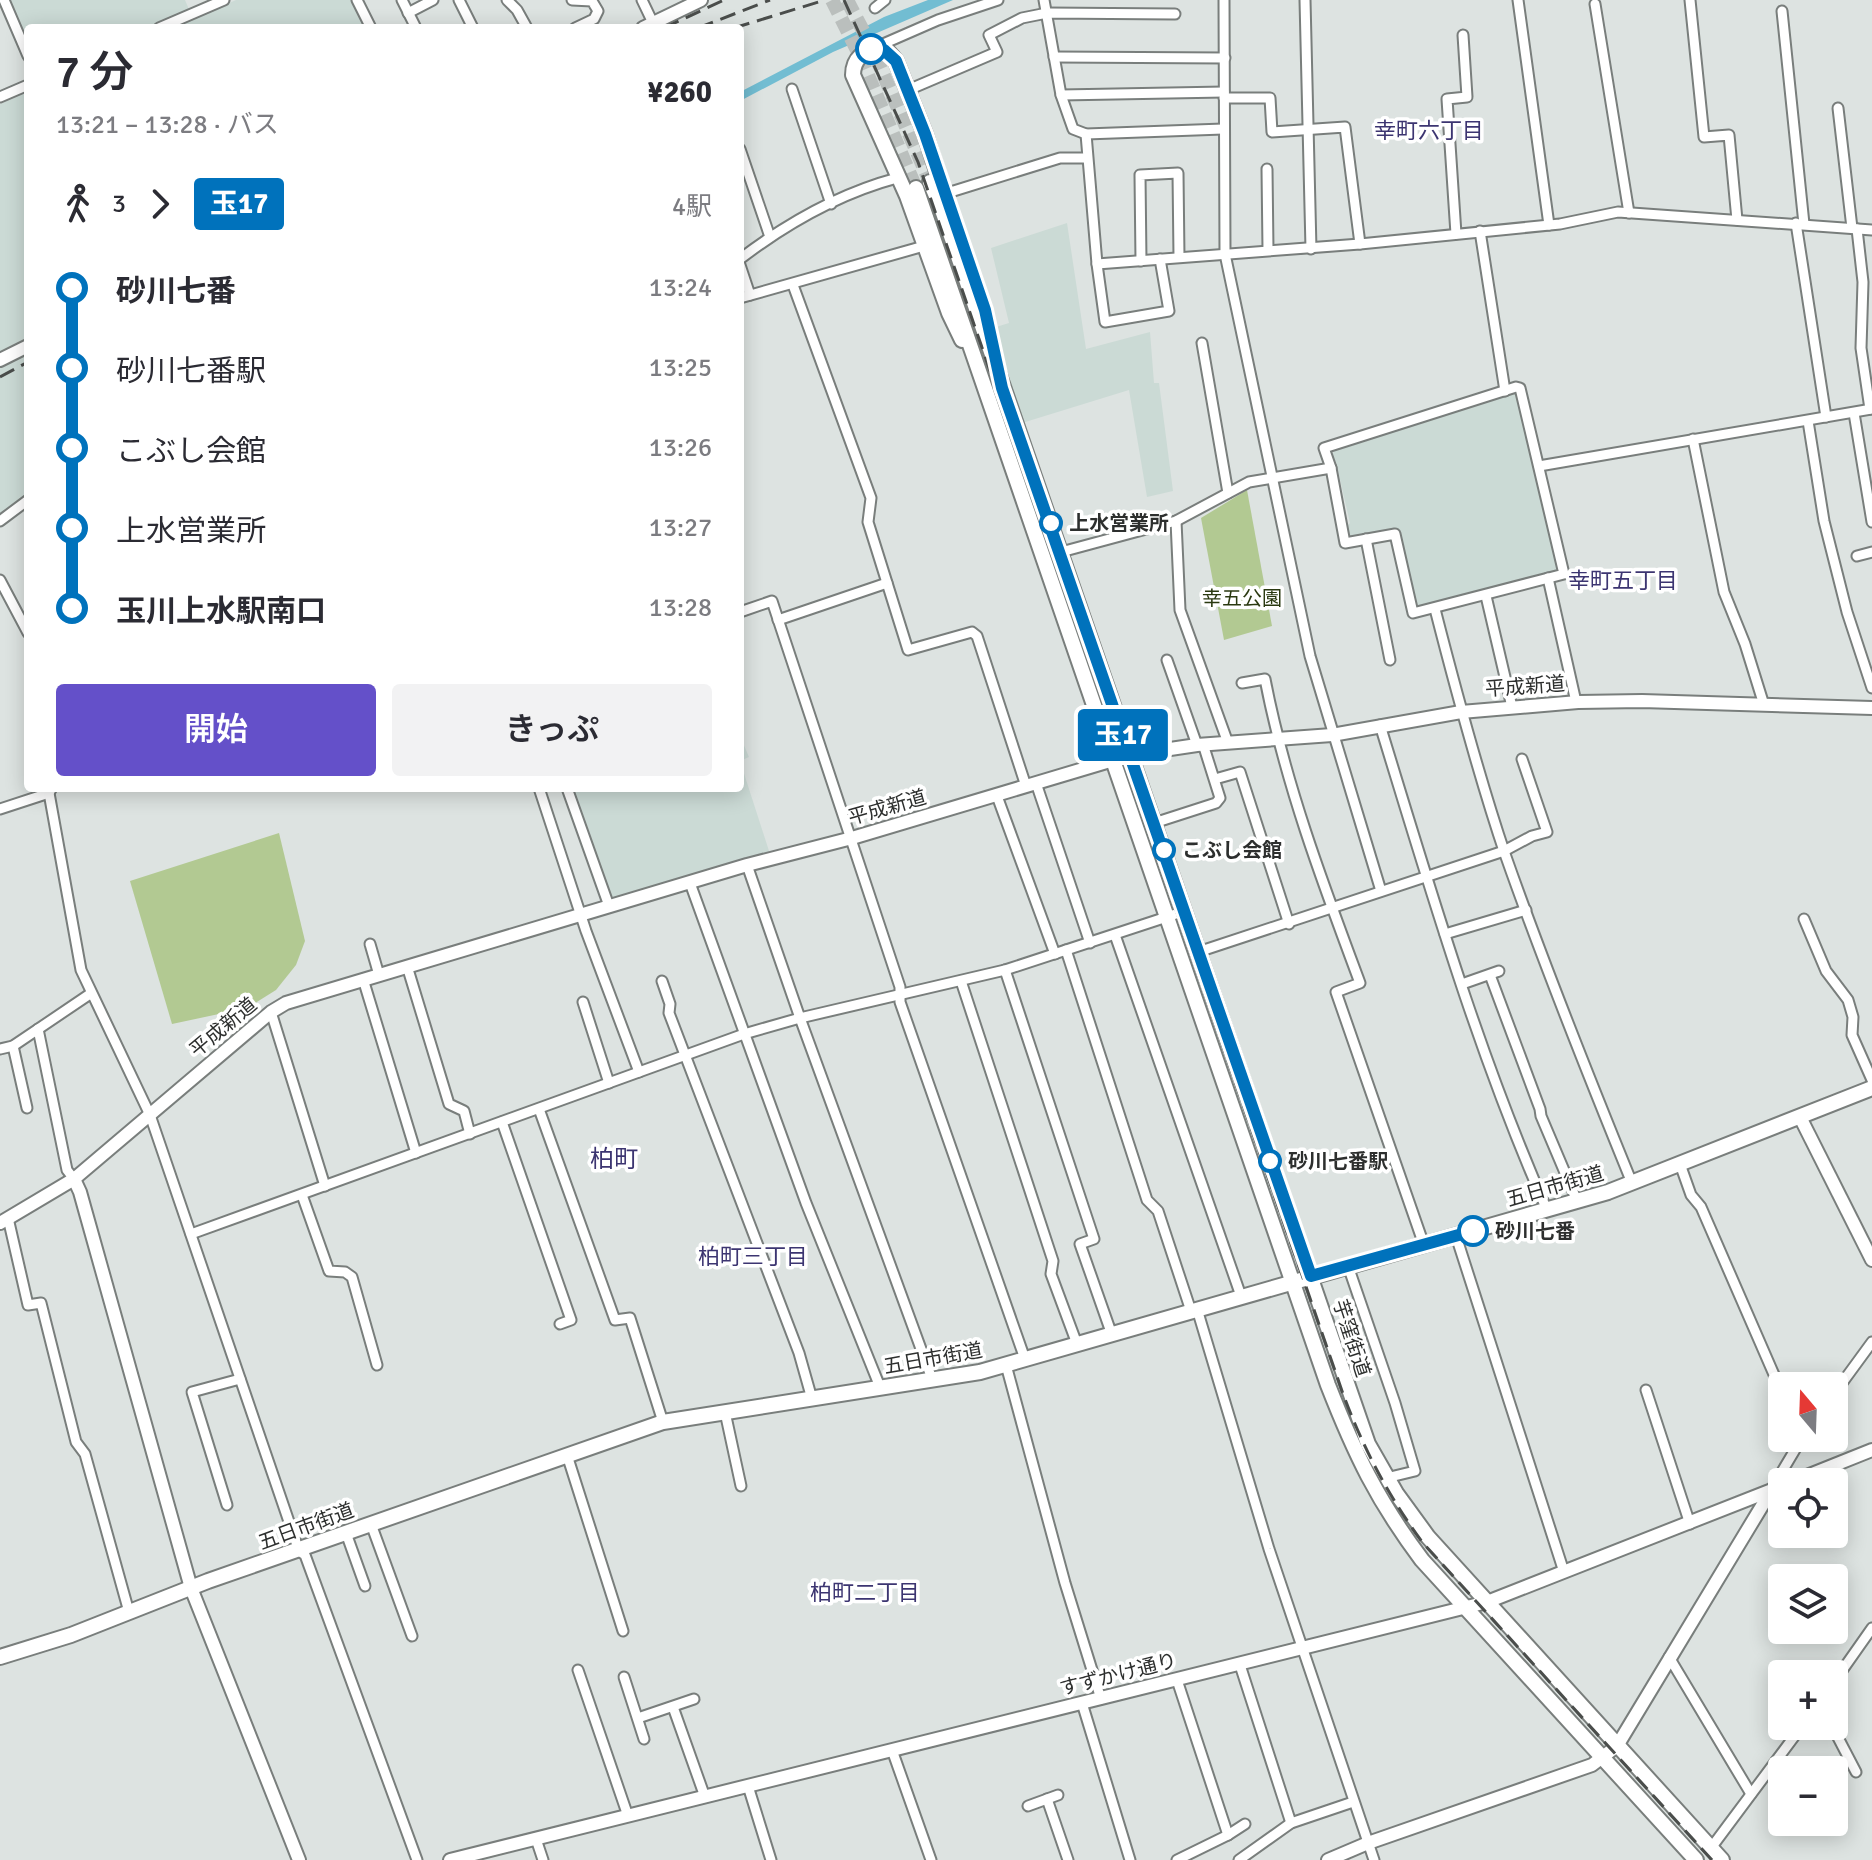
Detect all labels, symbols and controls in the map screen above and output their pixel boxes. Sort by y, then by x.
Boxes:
unlabelled marker [856,34,886,64]
text: 7 分 [56,46,133,100]
text: ¥260 [647,74,712,111]
text: 13:21 – 13:28 · バス [56,109,279,141]
district label: 幸町六丁目 [1374,117,1484,144]
icon: walk [56,182,100,226]
icon: forward [138,182,182,226]
text: 玉17 [210,187,268,221]
text: 3 [112,188,126,220]
text: 4駅 [672,191,712,223]
text: 13:24 [649,272,712,304]
text: 砂川七番 [116,273,236,310]
text: 13:25 [649,352,712,384]
text: 砂川七番駅 [116,353,266,390]
text: 13:26 [649,432,712,464]
text: こぶし会館 [116,433,266,470]
place label: 上水営業所 [1069,511,1169,536]
text: 13:27 [649,512,712,544]
marker: 上水営業所 [1040,512,1062,534]
text: 上水営業所 [116,513,266,550]
district label: 幸町五丁目 [1568,567,1678,594]
park label: 幸五公園 [1202,586,1282,611]
text: 13:28 [649,592,712,624]
text: 玉川上水駅南口 [116,593,326,630]
street label: 平成新道 [1484,671,1566,702]
button: 開始 [56,684,376,776]
button: きっぷ [392,684,712,776]
line badge: 玉17 [1077,709,1169,761]
text: 玉17 [1094,718,1152,752]
street label: 平成新道 [845,784,929,831]
place label: こぶし会館 [1182,838,1282,863]
marker: こぶし会館 [1153,839,1175,861]
street label: 平成新道 [185,992,262,1063]
district label: 柏町 [590,1144,638,1174]
place label: 砂川七番駅 [1288,1149,1388,1174]
marker: 砂川七番駅 [1259,1150,1281,1172]
street label: 五日市街道 [1504,1161,1607,1212]
marker: 砂川七番 [1458,1216,1488,1246]
place label: 砂川七番 [1495,1219,1575,1244]
district label: 柏町三丁目 [698,1243,808,1270]
street label: 芋窪街道 [1327,1296,1376,1380]
street label: 五日市街道 [882,1337,984,1379]
north arrow [1768,1372,1848,1452]
map controls [1768,1372,1848,1836]
button: locate [1768,1468,1848,1548]
street label: 五日市街道 [255,1498,357,1555]
button: layers [1768,1564,1848,1644]
district label: 柏町二丁目 [810,1579,920,1606]
street label: すずかけ通り [1057,1648,1179,1701]
button: + [1768,1660,1848,1740]
button: − [1768,1756,1848,1836]

